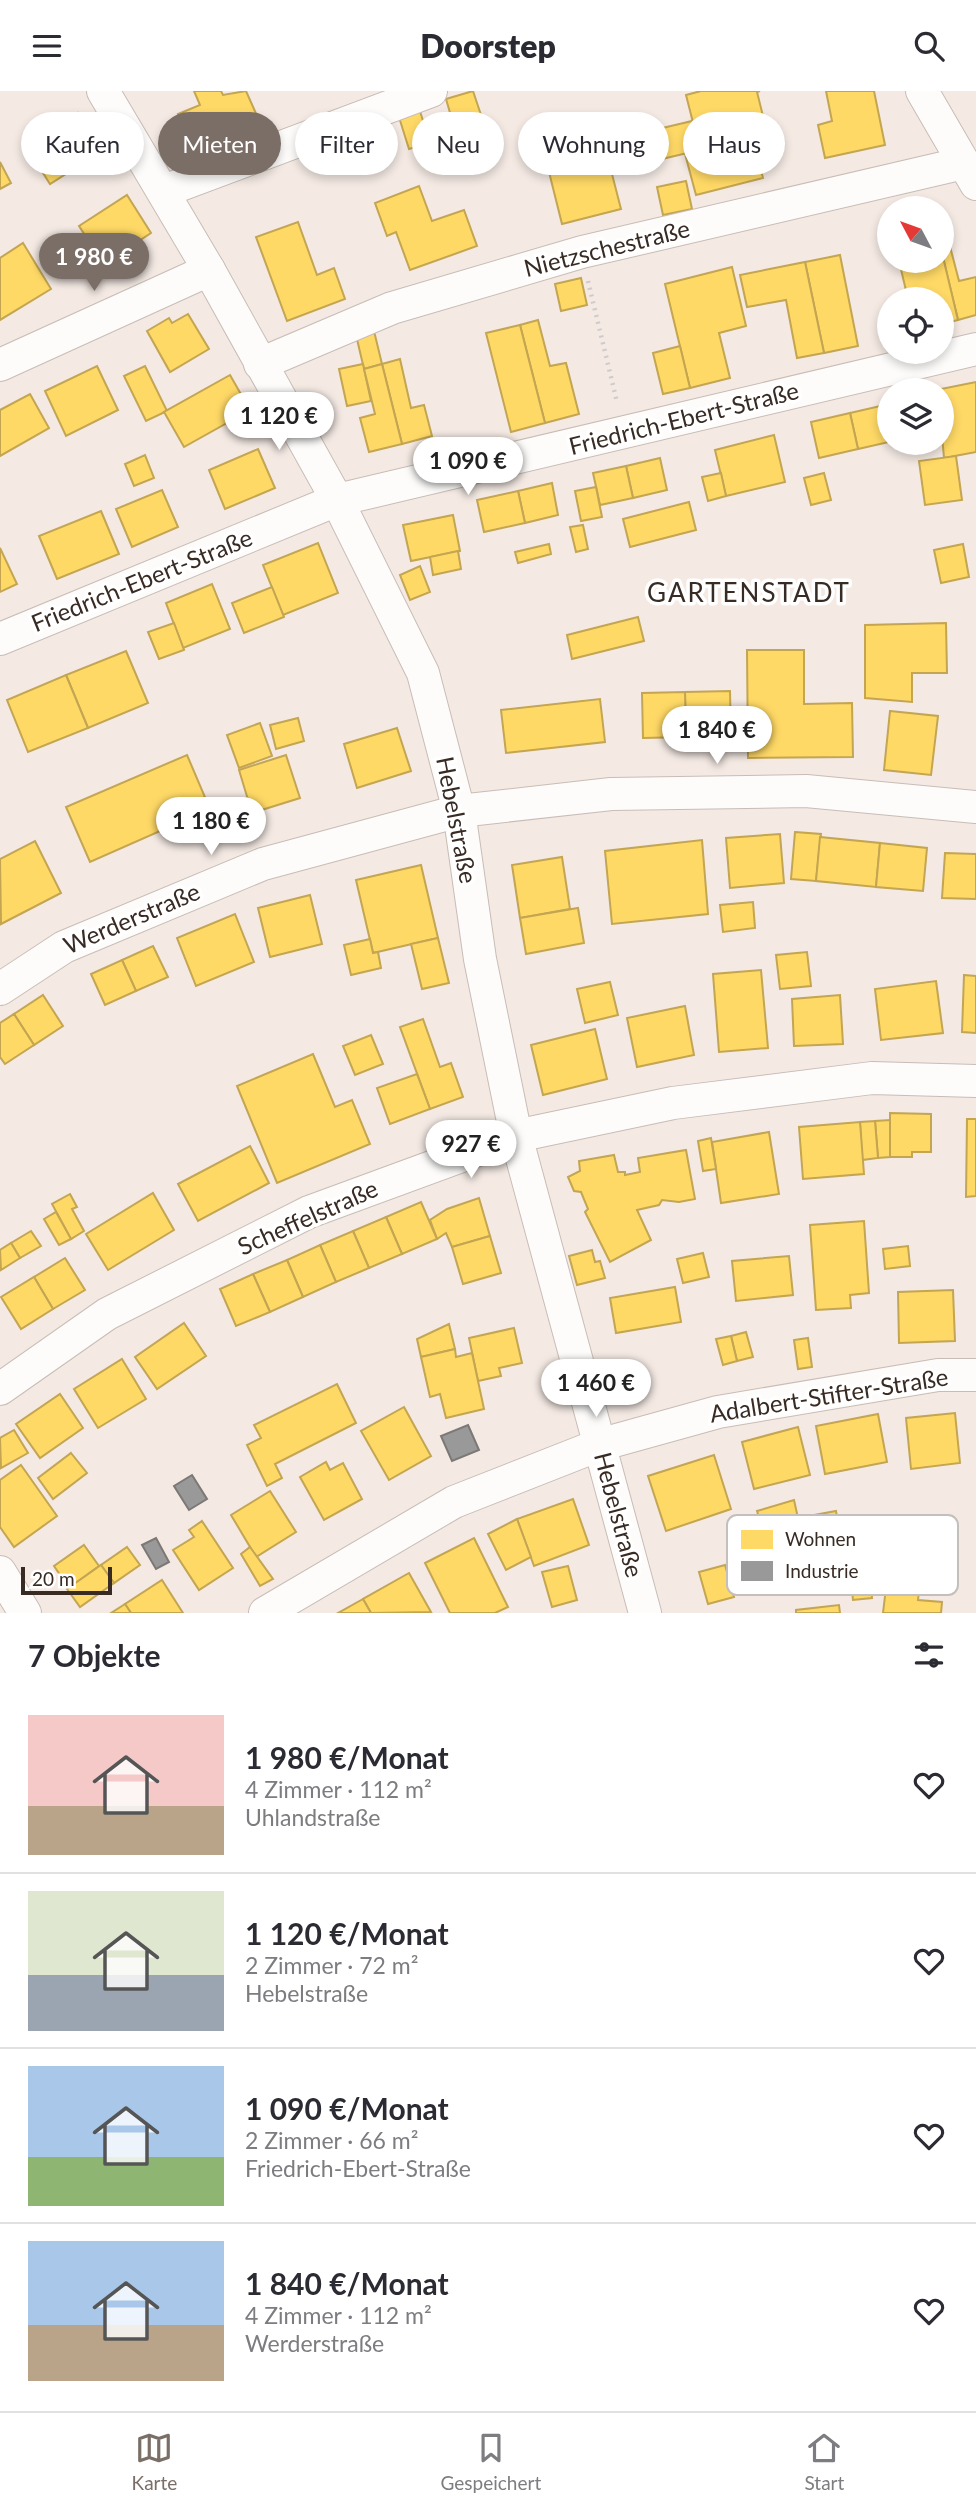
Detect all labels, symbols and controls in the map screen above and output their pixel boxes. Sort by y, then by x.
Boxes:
text: Doorstep [420,26,556,65]
icon: menu [28,27,66,65]
icon: search [910,27,948,65]
chip: Kaufen [21,112,144,175]
chip: Mieten [158,112,281,175]
chip: Filter [295,112,398,175]
chip: Neu [412,112,504,175]
chip: Wohnung [518,112,669,175]
chip: Haus [683,112,785,175]
north arrow [877,196,954,273]
map controls [877,196,954,455]
street label: Nietzschestraße [521,213,693,282]
pin: 1 980 € [29,233,159,293]
text: 1 980 € [55,242,133,270]
button: locate [877,287,954,364]
street label: Friedrich-Ebert-Straße [566,375,801,460]
button: layers [877,378,954,455]
pin: 1 120 € [214,393,344,452]
text: 1 120 € [240,401,318,429]
pin: 1 090 € [403,437,533,497]
text: 1 090 € [429,446,507,474]
street label: Friedrich-Ebert-Straße [27,522,256,637]
district label: GARTENSTADT [647,576,851,608]
pin: 1 840 € [652,707,782,766]
text: 1 840 € [678,715,756,743]
street label: Hebelstraße [431,754,484,886]
pin: 1 180 € [146,797,276,857]
text: 1 180 € [172,806,250,834]
street label: Werderstraße [59,876,204,959]
pin: 927 € [422,1121,520,1180]
text: 927 € [442,1129,500,1157]
street label: Scheffelstraße [233,1173,382,1260]
pin: 1 460 € [531,1359,661,1419]
street label: Adalbert-Stifter-Straße [707,1361,950,1428]
text: 1 460 € [557,1368,635,1396]
street label: Hebelstraße [589,1449,650,1580]
legend [727,1515,958,1595]
text: Wohnen [785,1527,856,1550]
text: Industrie [785,1559,859,1582]
scale bar [21,1564,112,1596]
text: 20 m [32,1567,75,1590]
icon: filters [910,1636,948,1674]
text: 7 Objekte [28,1637,160,1673]
text: 1 980 €/Monat [245,1739,449,1775]
icon: home [84,1743,168,1827]
icon: heart [910,1766,948,1804]
text: 4 Zimmer · 112 m² [245,1775,432,1803]
text: Uhlandstraße [245,1803,380,1831]
text: 1 120 €/Monat [245,1915,449,1951]
icon: home [84,1919,168,2003]
icon: heart [910,1942,948,1980]
text: 2 Zimmer · 72 m² [245,1951,418,1979]
text: Hebelstraße [245,1979,368,2007]
text: 1 090 €/Monat [245,2090,449,2126]
icon: home [84,2094,168,2178]
icon: heart [910,2117,948,2155]
text: 2 Zimmer · 66 m² [245,2126,418,2154]
text: Friedrich-Ebert-Straße [245,2154,471,2182]
text: 1 840 €/Monat [245,2265,449,2301]
icon: home [84,2269,168,2353]
icon: heart [910,2292,948,2330]
text: 4 Zimmer · 112 m² [245,2301,432,2329]
text: Werderstraße [245,2329,384,2357]
tab: Karte [132,2429,177,2494]
tab: Gespeichert [441,2429,541,2494]
tab: Start [804,2429,844,2494]

